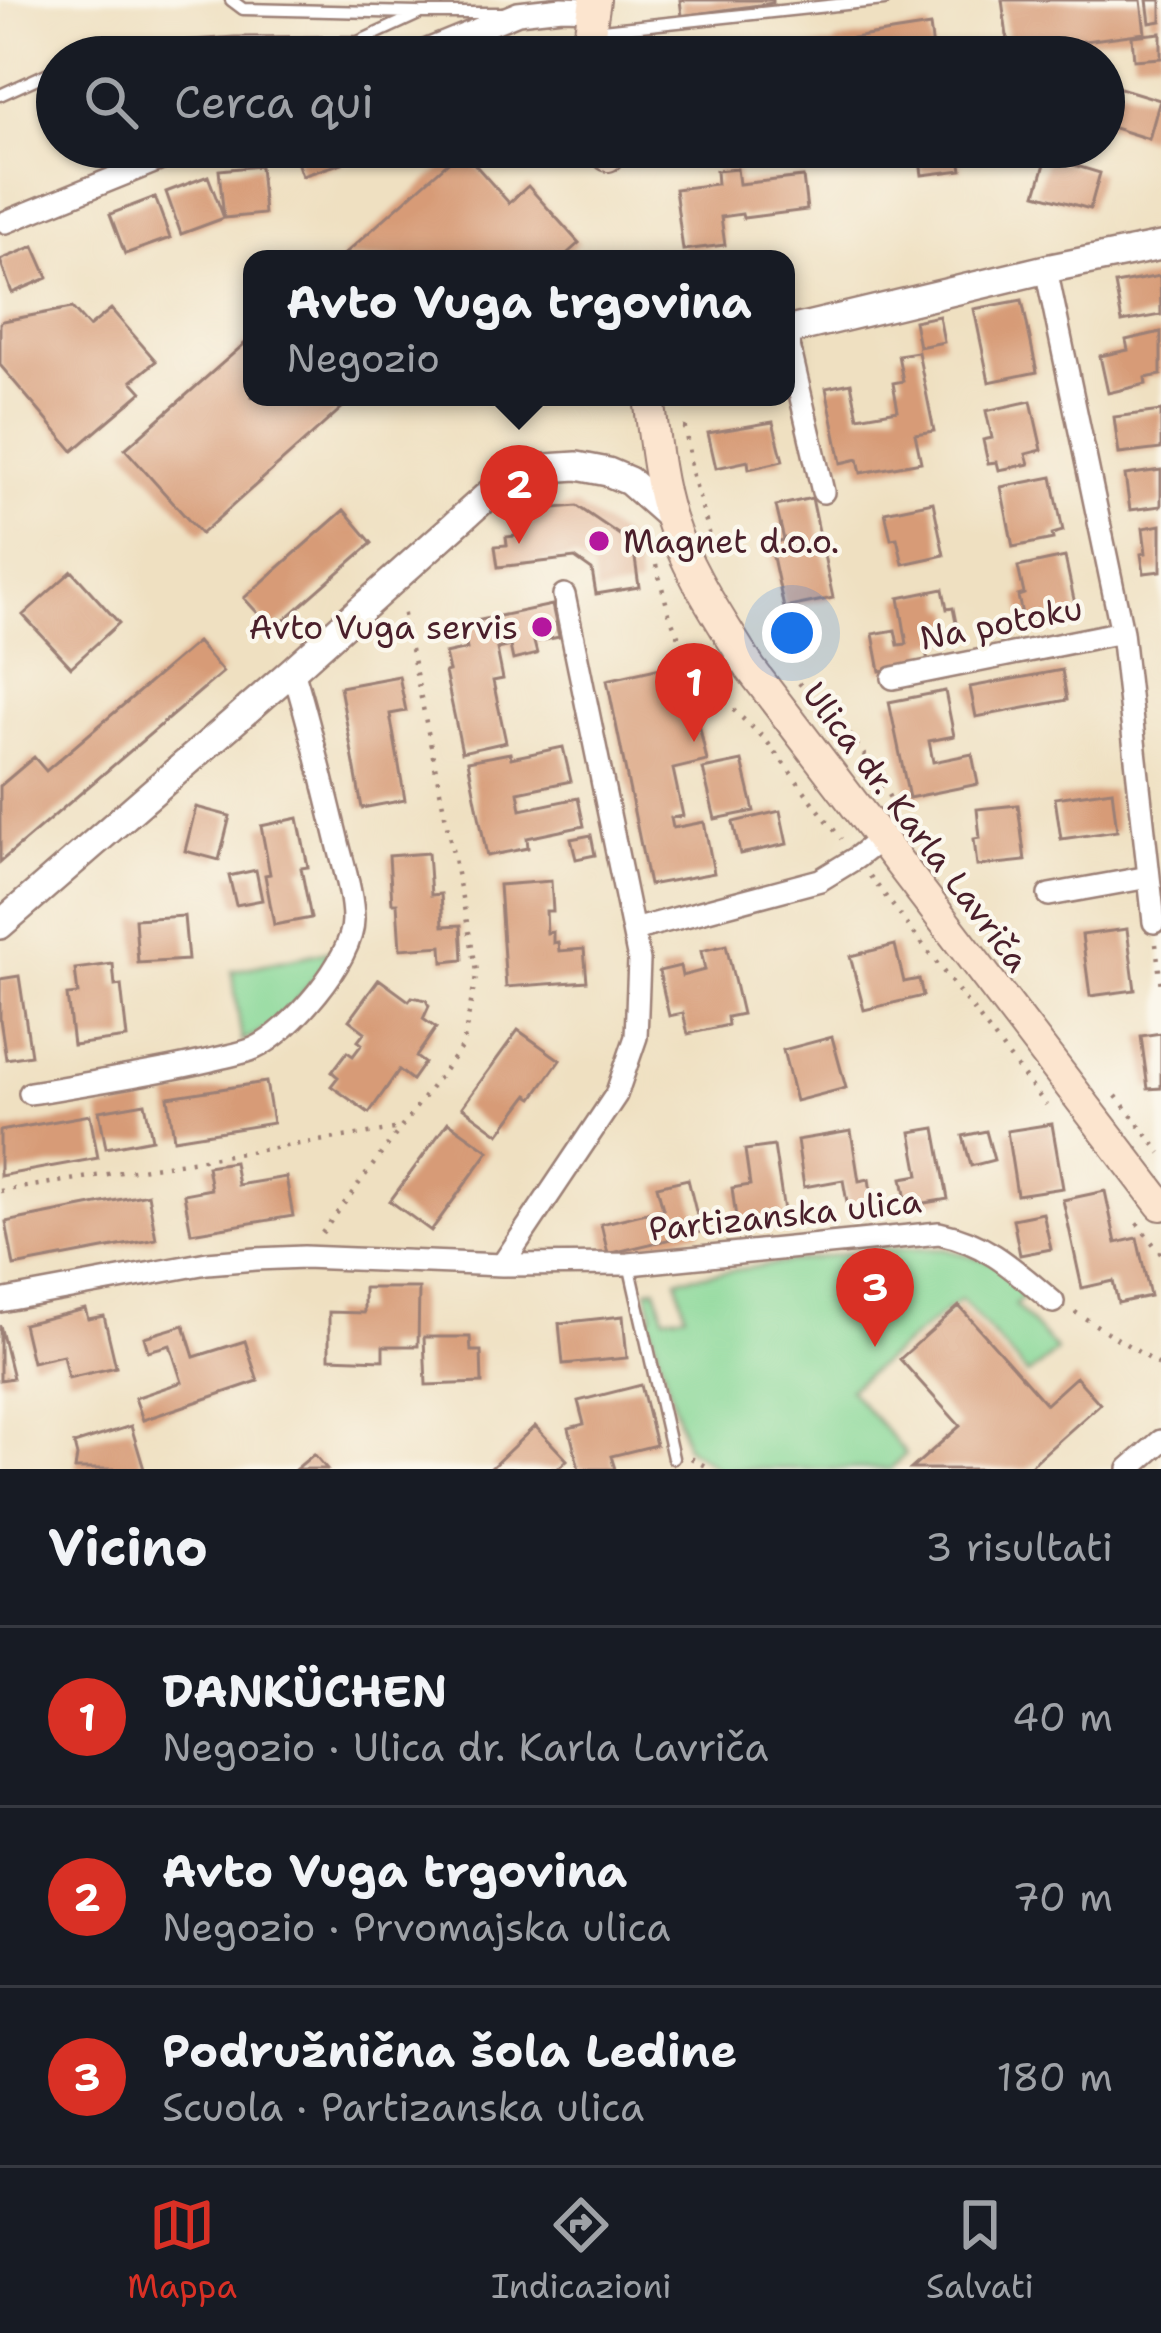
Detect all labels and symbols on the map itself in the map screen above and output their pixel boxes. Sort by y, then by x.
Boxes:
pin: 2 [480,445,558,544]
place label: Magnet d.o.o. [623,519,839,564]
marker: Magnet d.o.o. [586,528,612,554]
street label: Na potoku [916,585,1086,661]
your location [762,603,822,663]
place label: Avto Vuga servis [249,605,518,650]
marker: Avto Vuga servis [529,614,555,640]
pin: 1 [655,643,733,742]
street label: Ulica dr. Karla Lavriča [792,673,1040,981]
street label: Partizanska ulica [647,1178,923,1252]
pin: 3 [836,1248,914,1347]

